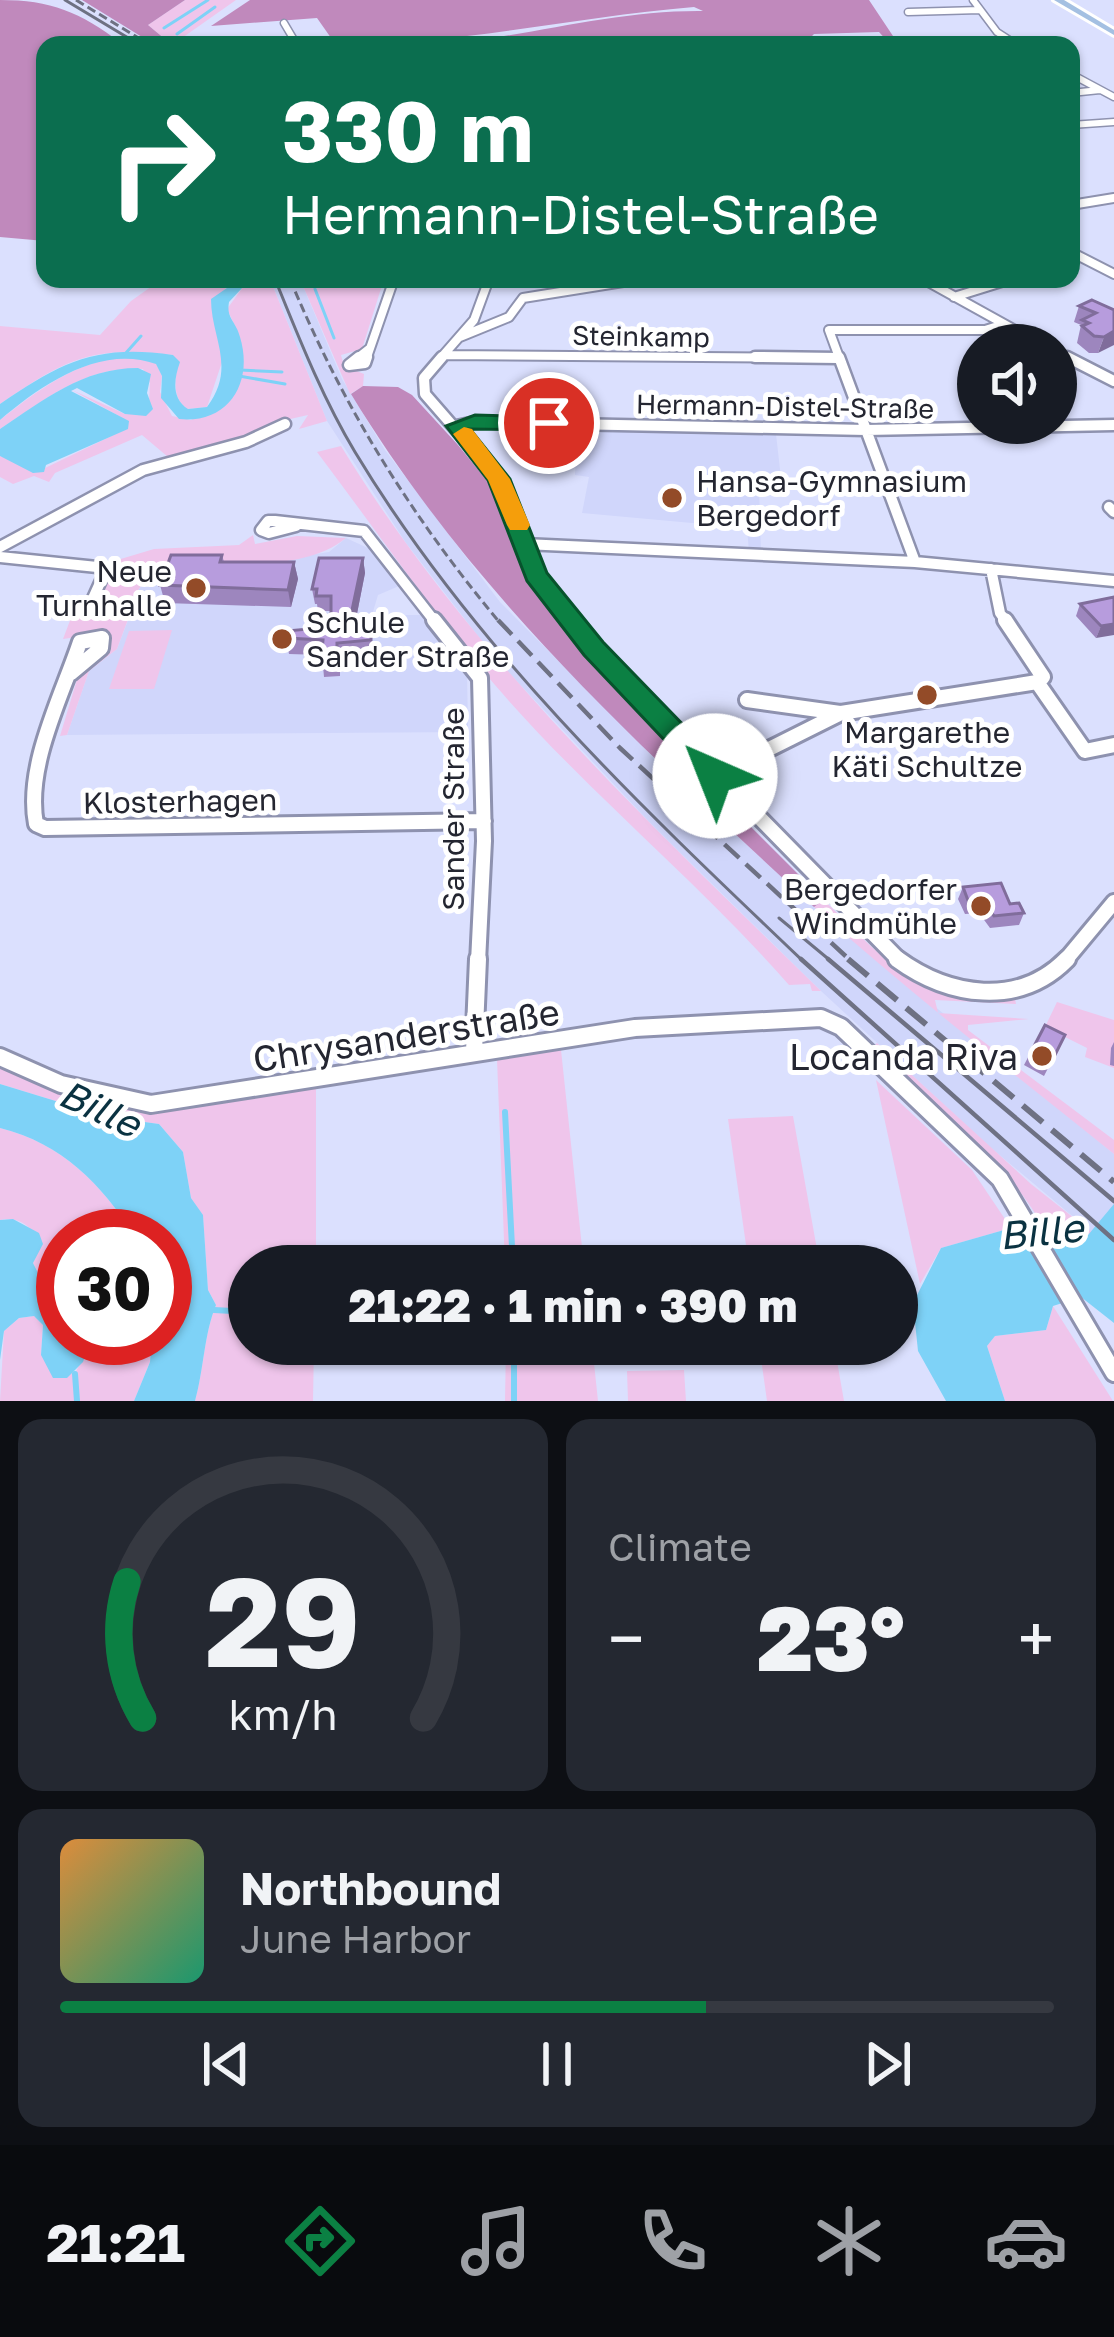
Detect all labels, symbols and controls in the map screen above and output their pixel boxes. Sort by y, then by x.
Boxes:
text: 330 m [282,80,534,180]
icon: right [84,84,240,240]
text: Hermann-Distel-Straße [282,181,879,246]
street label: Steinkamp [572,319,710,353]
map controls [957,324,1077,444]
button: sound [957,324,1077,444]
pin [498,372,600,474]
street label: Hermann-Distel-Straße [636,387,934,425]
icon: arrive [516,390,582,456]
place label: Hansa-Gymnasium Bergedorf [696,463,967,533]
marker: Hansa-Gymnasium Bergedorf [659,485,685,511]
place label: Neue Turnhalle [36,553,172,623]
marker: Neue Turnhalle [183,575,209,601]
place label: Schule Sander Straße [306,604,509,674]
marker: Schule Sander Straße [269,626,295,652]
marker: Margarethe Käti Schultze [914,682,940,708]
street label: Sander Straße [435,707,471,911]
position arrow [652,713,778,839]
place label: Margarethe Käti Schultze [831,714,1023,784]
street label: Klosterhagen [82,781,278,821]
place label: Bergedorfer Windmühle [784,871,957,941]
marker: Bergedorfer Windmühle [968,893,994,919]
street label: Chrysanderstraße [250,990,562,1080]
place label: Locanda Riva [789,1035,1018,1078]
marker: Locanda Riva [1029,1043,1055,1069]
water label: Bille [52,1069,150,1148]
water label: Bille [997,1203,1087,1259]
speed limit sign: 30 [36,1209,192,1365]
text: 21:22 · 1 min · 390 m [348,1278,798,1332]
text: Climate [608,1523,752,1570]
text: 29 [205,1545,361,1694]
text: 23° [757,1583,905,1691]
text: − [608,1598,644,1678]
text: + [1018,1598,1054,1678]
text: km/h [228,1688,338,1739]
text: Northbound [240,1861,501,1915]
text: June Harbor [240,1915,471,1962]
icon: previous [193,2031,259,2097]
icon: pause [524,2031,590,2097]
icon: next [855,2031,921,2097]
icon: directions [278,2199,362,2283]
icon: music [454,2199,538,2283]
icon: phone [631,2199,715,2283]
icon: climate [807,2199,891,2283]
icon: car [984,2199,1068,2283]
text: 21:21 [46,2209,185,2274]

